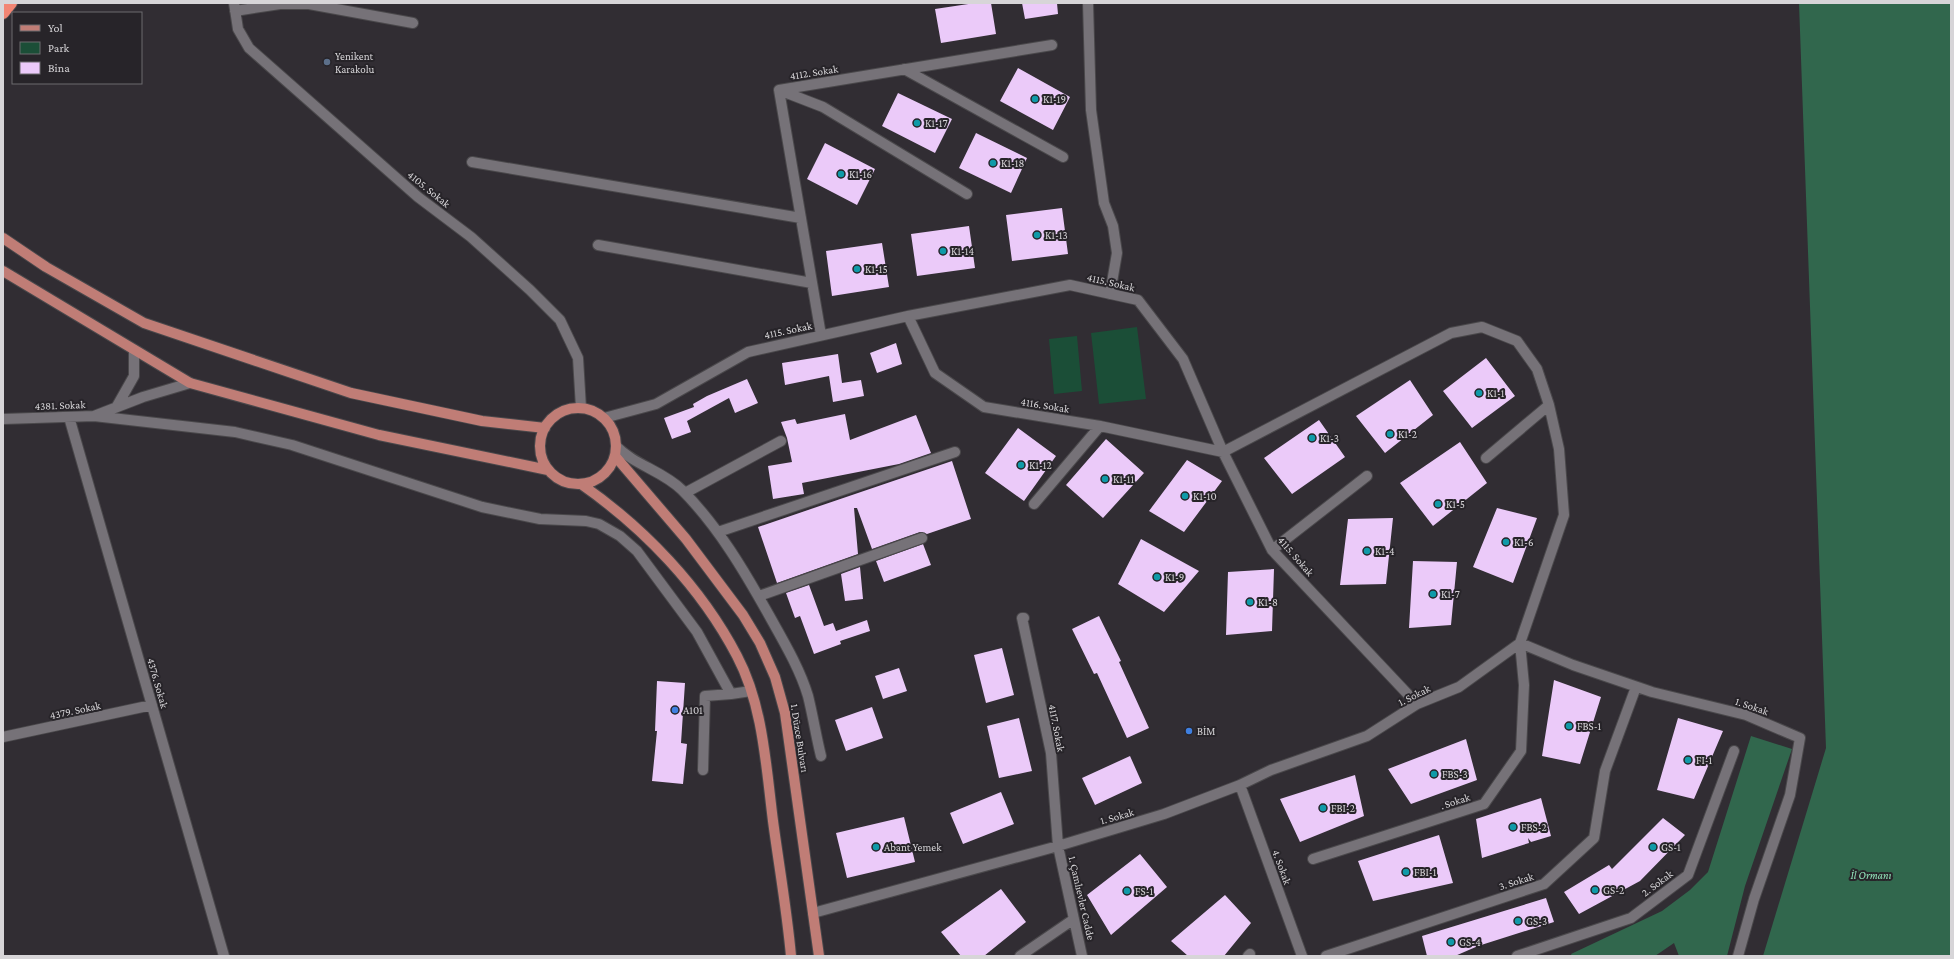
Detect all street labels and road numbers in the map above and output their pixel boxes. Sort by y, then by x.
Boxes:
street label: 4112. Sokak [789,62,840,82]
street label: 4105. Sokak [405,168,453,210]
street label: 4115. Sokak [1086,271,1137,293]
street label: 4115. Sokak [763,319,814,341]
street label: 4116. Sokak [1020,395,1071,415]
street label: 4381. Sokak [34,398,86,412]
street label: 4115. Sokak [1275,534,1317,579]
street label: 4376. Sokak [145,656,171,710]
street label: 1. Sokak [1396,682,1433,708]
street label: 1. Sokak [1734,695,1771,718]
street label: 4379. Sokak [48,699,102,721]
street label: 1. Düzce Bulvarı [789,703,811,773]
street label: 4117. Sokak [1047,703,1068,754]
street label: . Sokak [1439,790,1472,811]
street label: 1. Sokak [1099,805,1136,827]
street label: 4. Sokak [1270,848,1294,887]
street label: 1. Çamlıevler Cadde [1066,855,1098,942]
street label: 2. Sokak [1639,867,1676,899]
street label: 3. Sokak [1497,870,1536,892]

